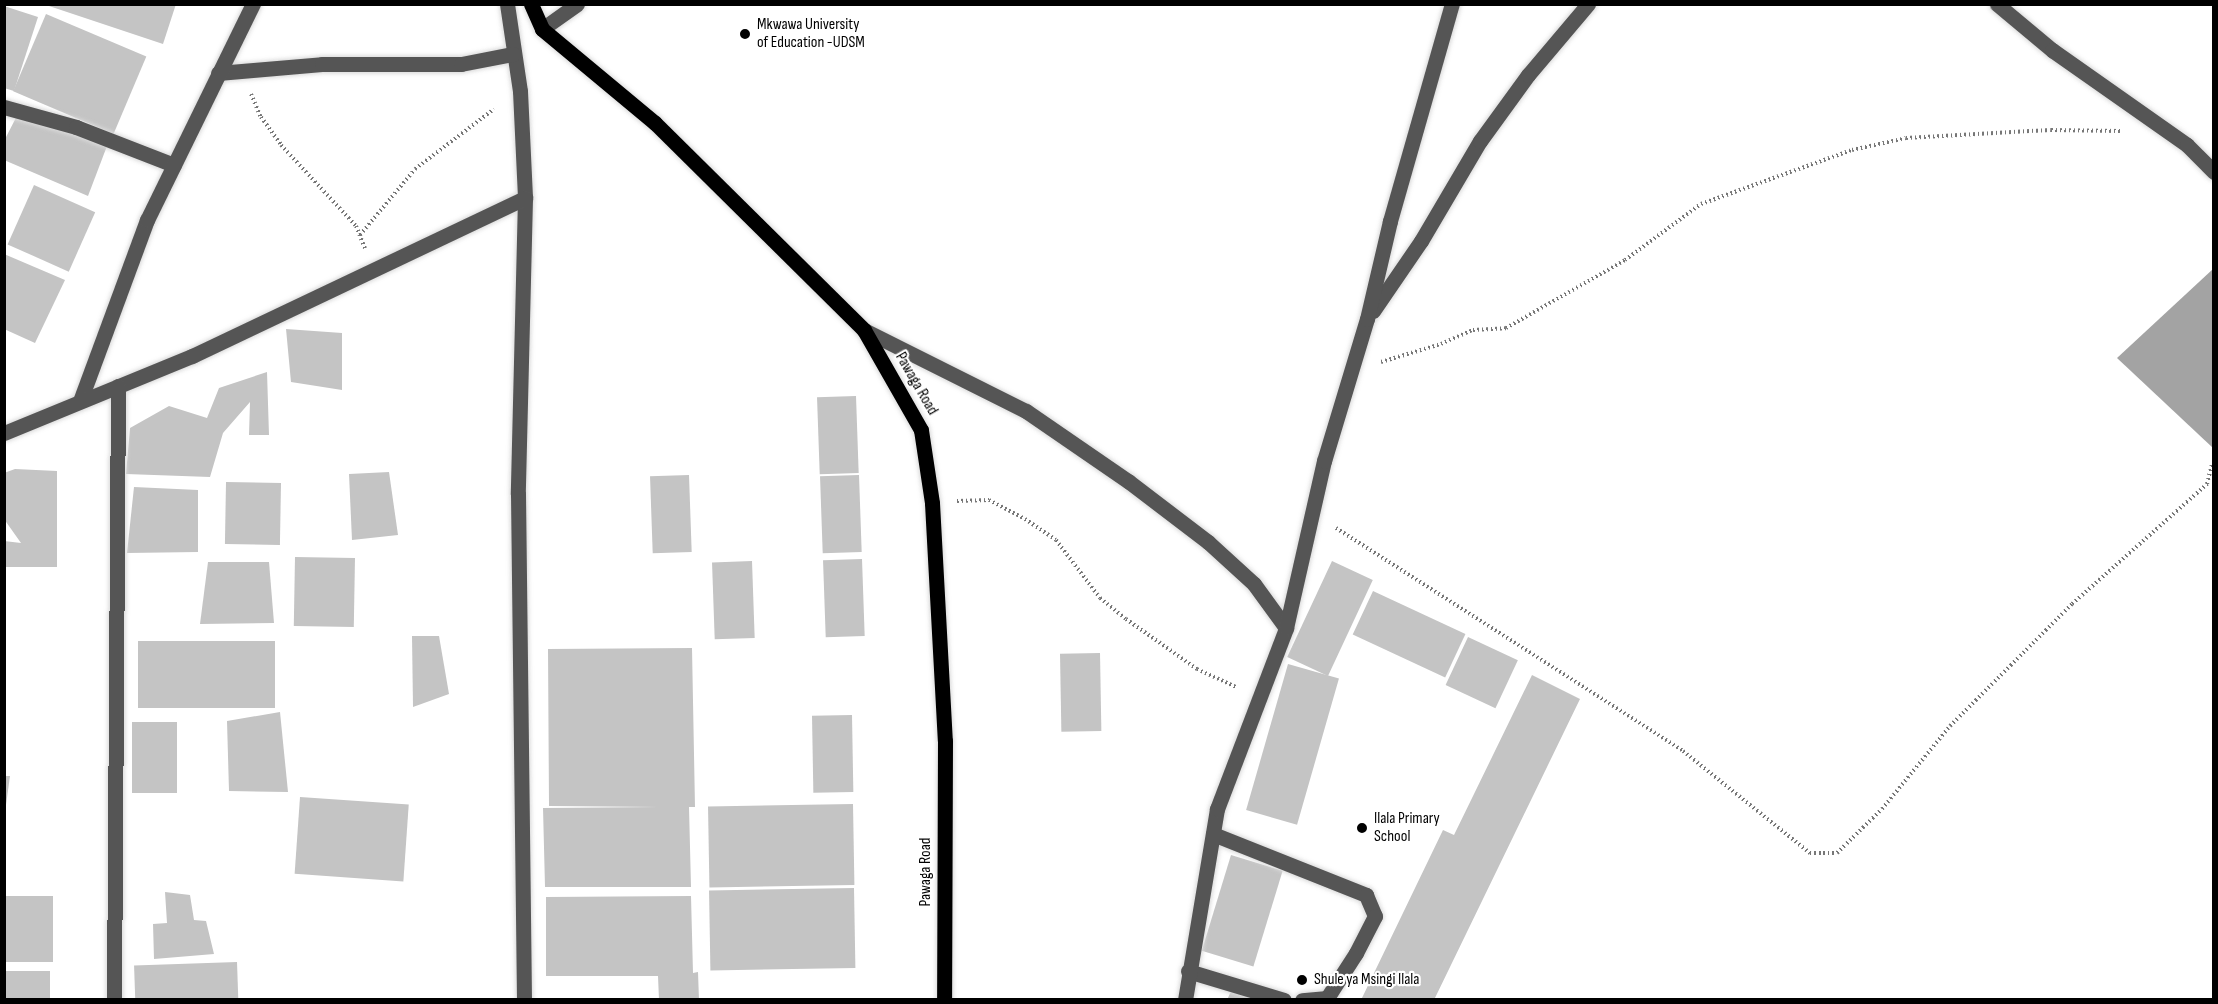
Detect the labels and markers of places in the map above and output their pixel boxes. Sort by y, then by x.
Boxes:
place label: Mkwawa University of Education -UDSM [757,15,865,53]
marker: Mkwawa University of Education -UDSM [738,27,752,41]
place label: Ilala Primary School [1374,809,1440,847]
marker: Ilala Primary School [1355,821,1369,835]
place label: Shule ya Msingi Ilala [1314,970,1419,990]
marker: Shule ya Msingi Ilala [1295,973,1309,987]

